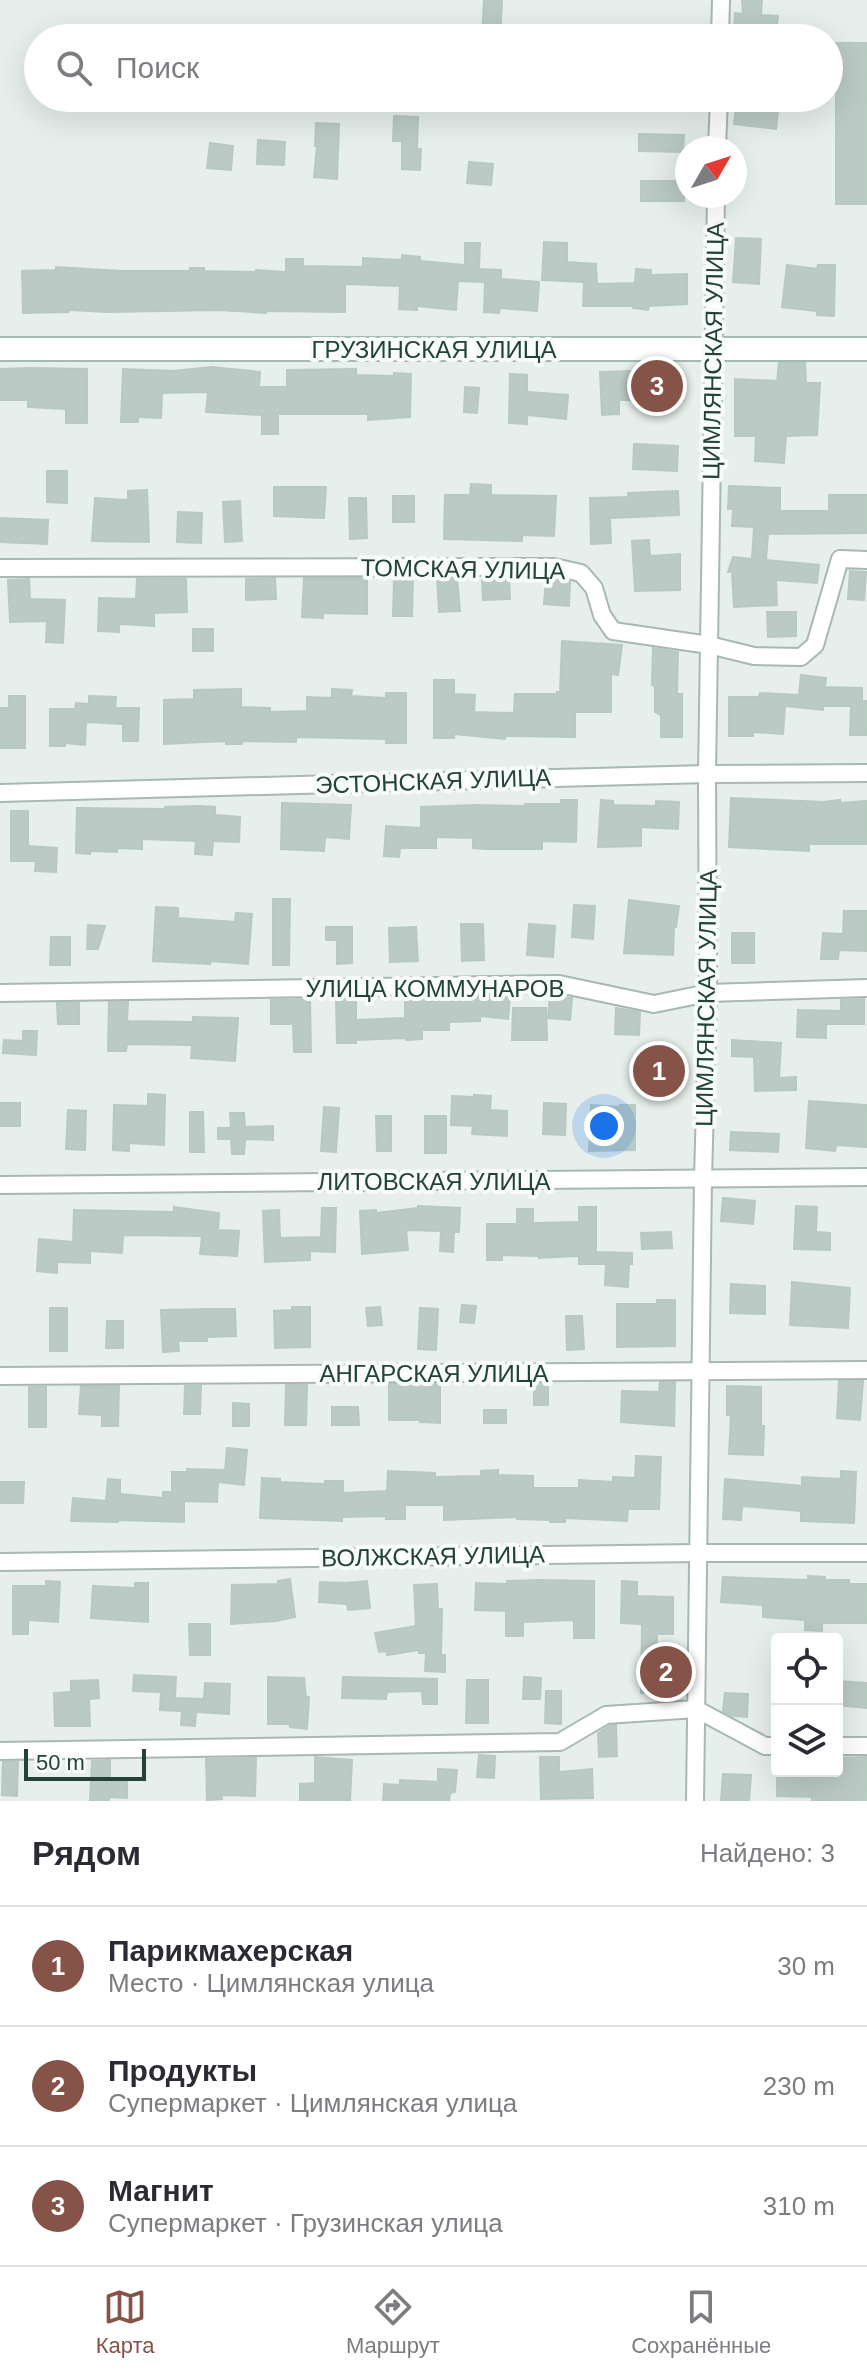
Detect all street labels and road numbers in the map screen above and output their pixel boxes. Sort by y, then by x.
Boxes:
street label: ЦИМЛЯНСКАЯ УЛИЦА [697,222,729,480]
street label: ГРУЗИНСКАЯ УЛИЦА [312,336,556,363]
street label: ТОМСКАЯ УЛИЦА [360,554,566,584]
street label: ЭСТОНСКАЯ УЛИЦА [315,763,551,799]
street label: ЦИМЛЯНСКАЯ УЛИЦА [690,869,722,1127]
street label: УЛИЦА КОММУНАРОВ [306,975,564,1002]
street label: ЛИТОВСКАЯ УЛИЦА [318,1168,551,1195]
street label: АНГАРСКАЯ УЛИЦА [319,1360,549,1387]
street label: ВОЛЖСКАЯ УЛИЦА [321,1541,545,1571]

